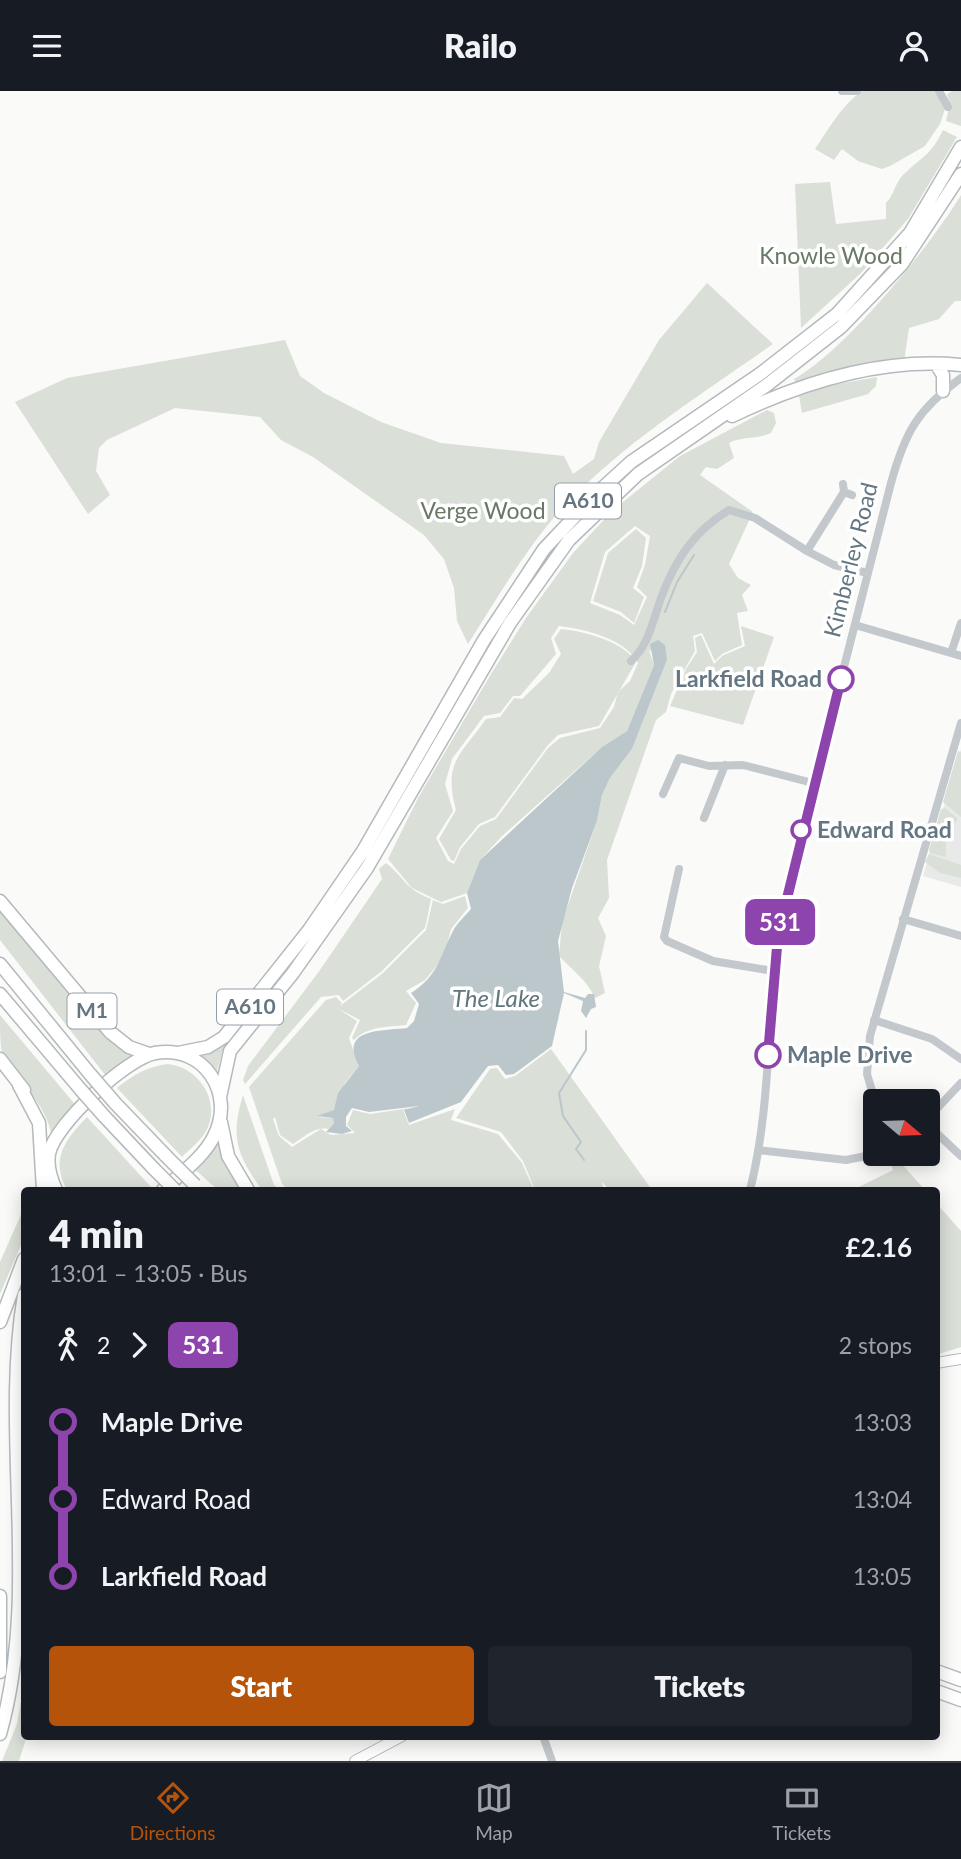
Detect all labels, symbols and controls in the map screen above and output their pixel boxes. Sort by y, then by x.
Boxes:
text: Railo [444,26,517,65]
icon: menu [28,27,66,65]
icon: person [895,27,933,65]
park label: Knowle Wood [759,241,903,269]
street label: Kimberley Road [817,479,883,640]
road number: A610 [555,483,621,519]
park label: Verge Wood [420,496,546,524]
place label: Larkfield Road [675,664,822,692]
marker: Larkfield Road [828,666,854,692]
place label: Edward Road [817,815,952,843]
marker: Edward Road [791,820,811,840]
line badge: 531 [740,899,820,945]
text: 531 [759,907,801,936]
water label: The Lake [452,983,540,1012]
road number: A610 [217,989,283,1025]
road number: M1 [68,993,116,1028]
place label: Maple Drive [787,1040,913,1068]
marker: Maple Drive [755,1042,781,1068]
north arrow [863,1089,940,1165]
map controls [863,1089,940,1166]
text: 4 min [49,1210,144,1256]
text: £2.16 [846,1231,912,1263]
text: 13:01 – 13:05 · Bus [49,1259,248,1287]
icon: walk [49,1326,87,1364]
icon: forward [120,1326,158,1364]
text: 531 [182,1330,224,1359]
text: 2 [97,1331,110,1359]
text: 2 stops [839,1331,912,1359]
text: Maple Drive [101,1406,243,1438]
text: 13:03 [853,1408,912,1436]
text: Edward Road [101,1483,251,1515]
text: 13:04 [853,1485,912,1513]
text: Larkfield Road [101,1560,267,1592]
text: 13:05 [853,1562,912,1590]
button: Start [49,1646,474,1726]
button: Tickets [488,1646,912,1726]
tab: Directions [130,1779,215,1844]
tab: Map [475,1779,513,1844]
tab: Tickets [772,1779,831,1844]

